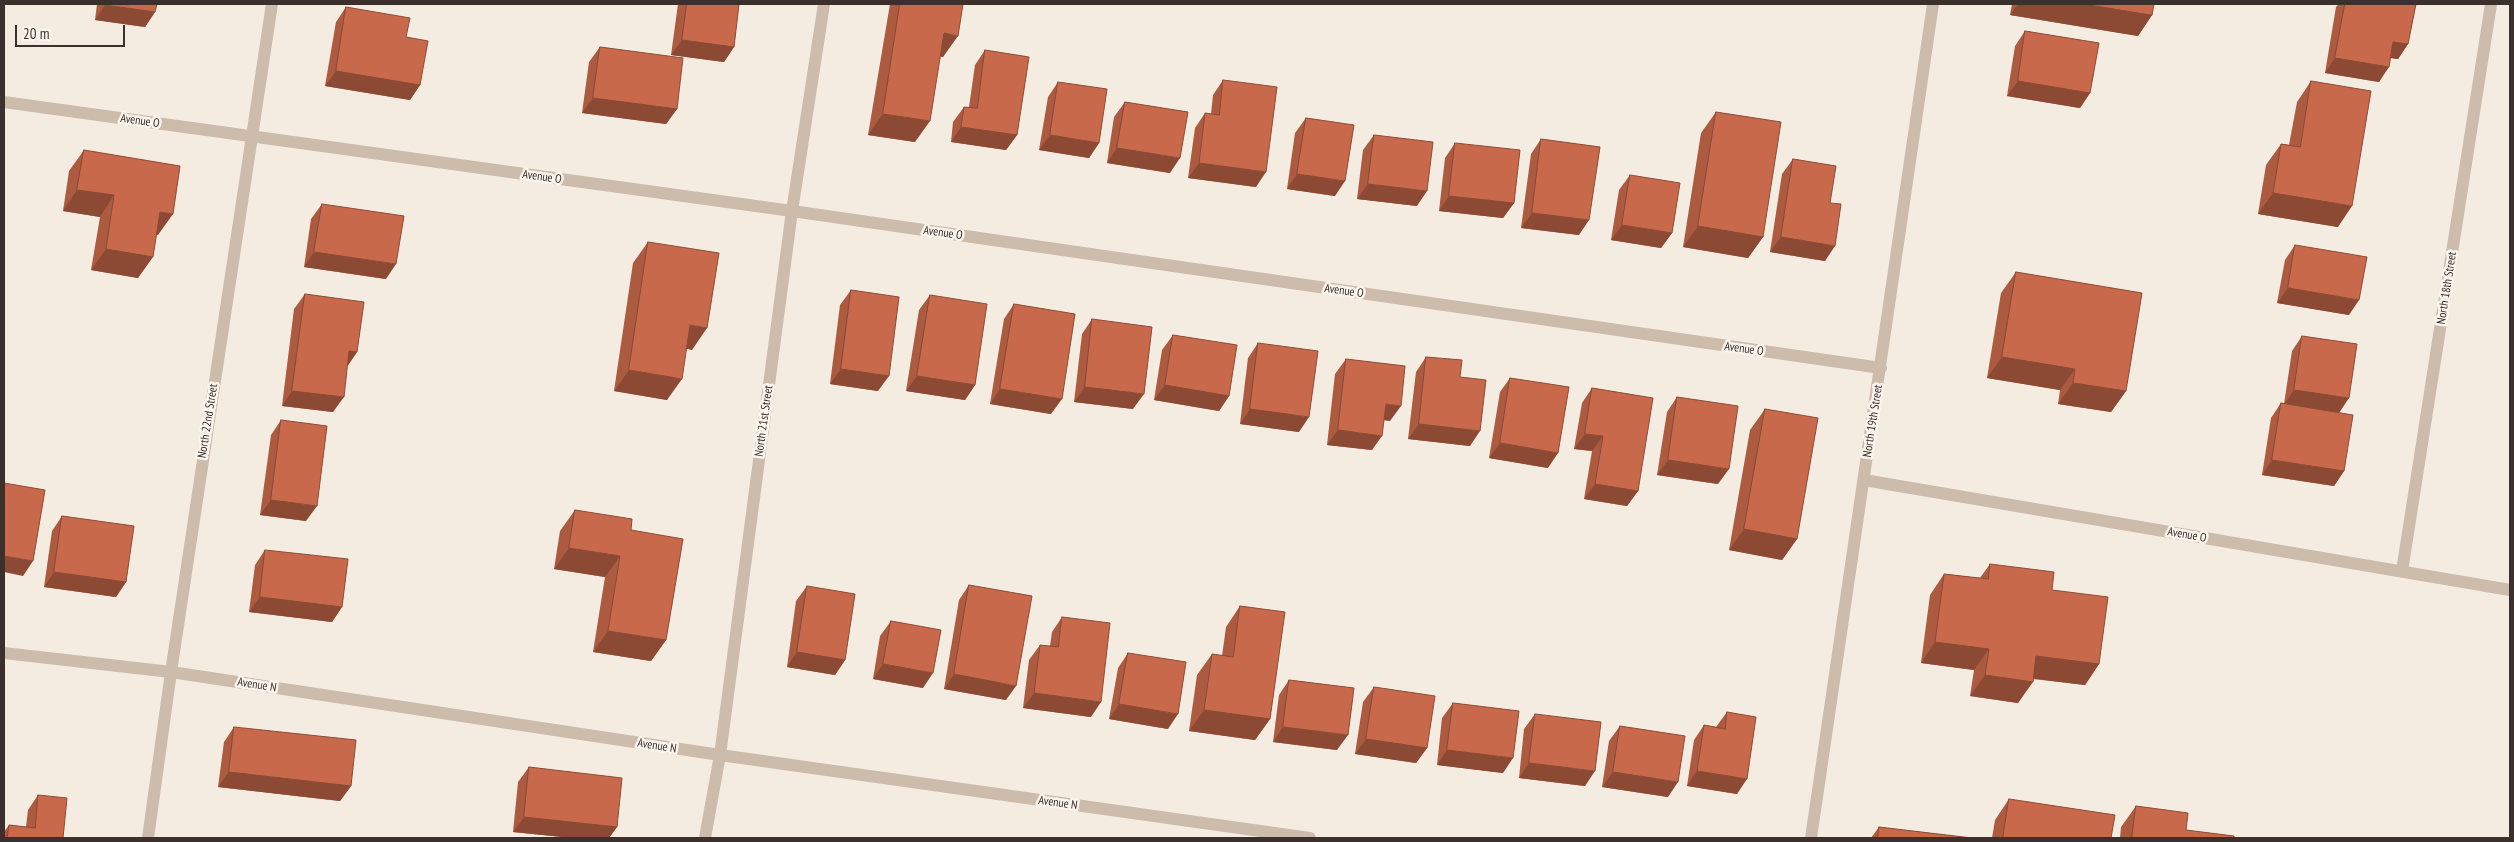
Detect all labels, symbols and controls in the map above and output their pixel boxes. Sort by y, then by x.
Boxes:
scale bar [18,15,128,47]
text: 20 m [23,24,49,43]
street label: Avenue O [119,111,161,131]
street label: Avenue O [521,167,563,187]
street label: Avenue O [922,223,964,243]
street label: North 18th Street [2434,251,2460,325]
street label: Avenue O [1323,281,1365,301]
street label: Avenue O [1723,339,1765,359]
street label: North 22nd Street [195,383,221,459]
street label: North 21st Street [752,384,776,458]
street label: North 19th Street [1860,384,1886,458]
street label: Avenue O [2166,524,2208,546]
street label: Avenue N [236,675,278,695]
street label: Avenue N [636,736,678,756]
street label: Avenue N [1038,793,1078,813]

